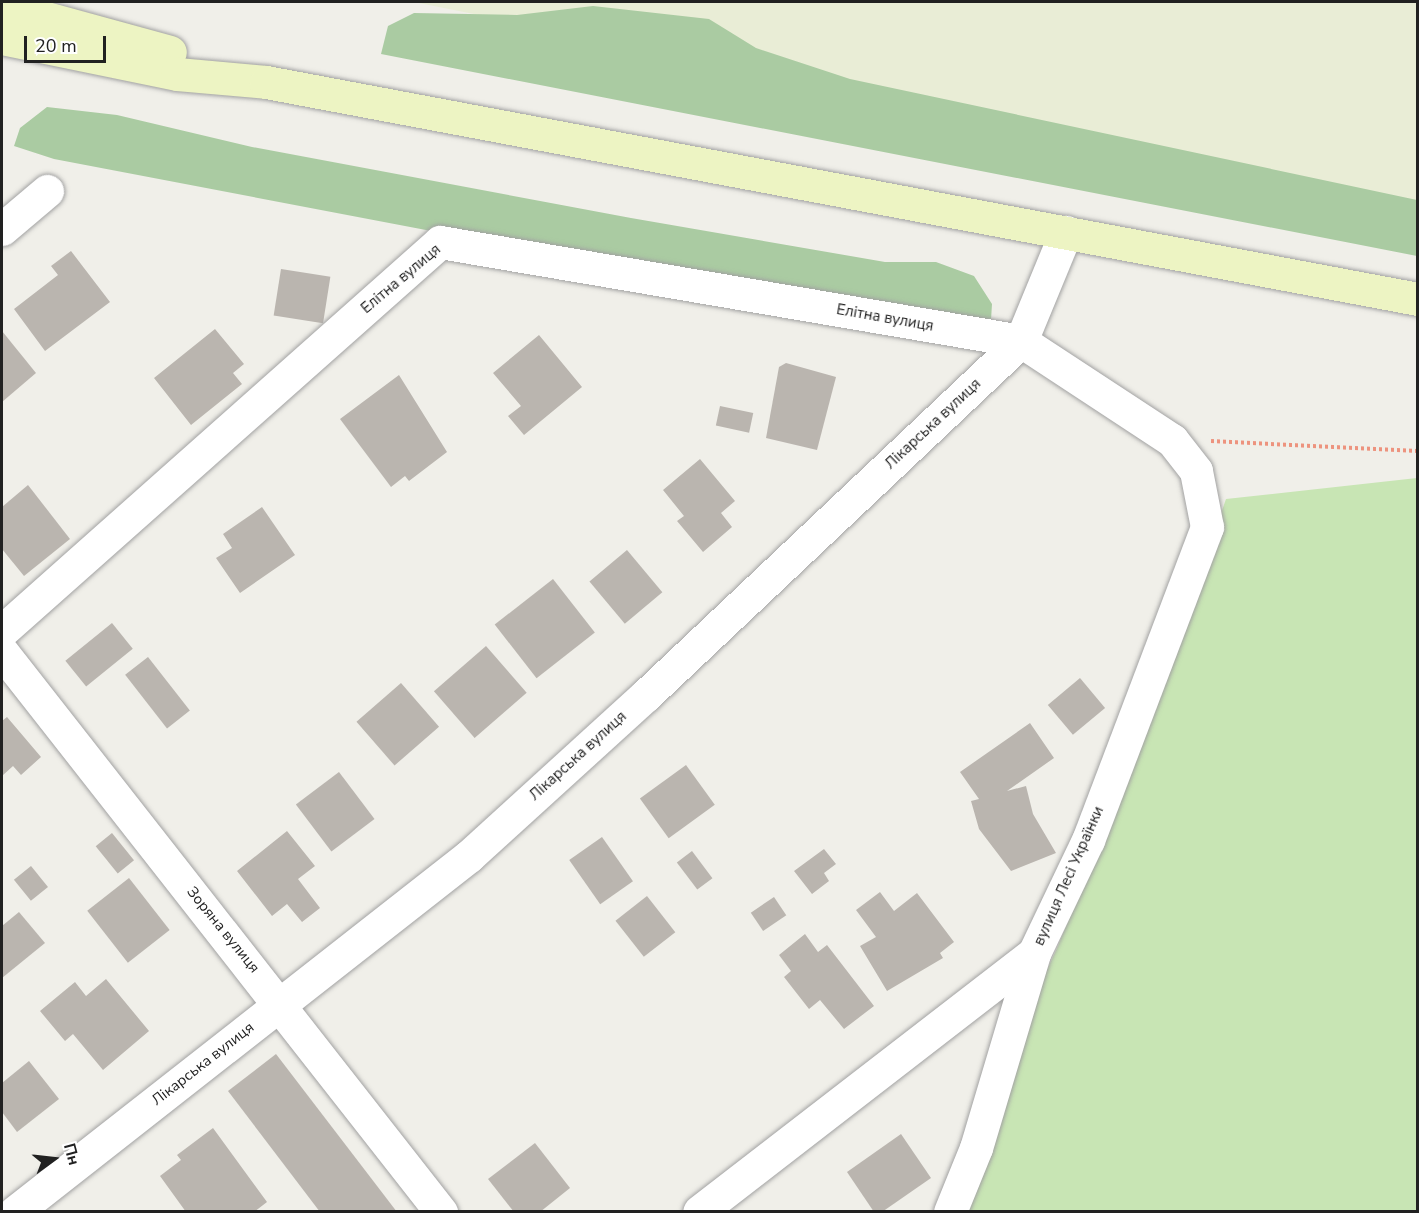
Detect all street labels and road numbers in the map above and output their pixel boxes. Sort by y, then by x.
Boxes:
street label: Елітна вулиця [358,240,444,318]
street label: Елітна вулиця [835,301,935,335]
street label: Лікарська вулиця [881,375,985,473]
street label: Лікарська вулиця [526,708,630,804]
street label: вулиця Лесі Українки [1030,804,1108,948]
street label: Зоряна вулиця [183,883,263,977]
street label: Лікарська вулиця [148,1019,258,1109]

